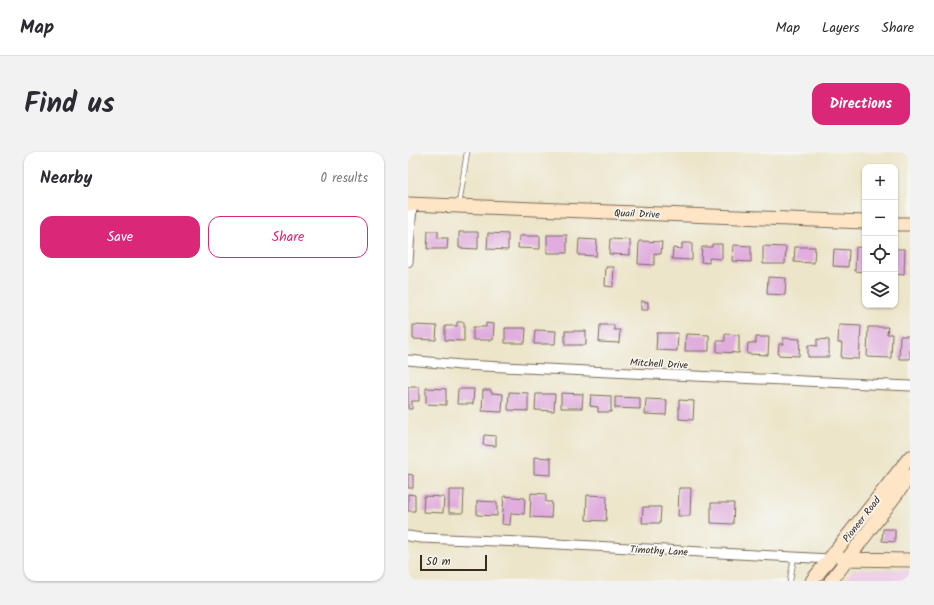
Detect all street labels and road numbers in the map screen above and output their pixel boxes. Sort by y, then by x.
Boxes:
street label: Quail Drive [614,205,661,223]
street label: Mitchell Drive [629,354,689,374]
street label: Pioneer Road [839,493,885,546]
street label: Timothy Lane [629,541,689,561]

